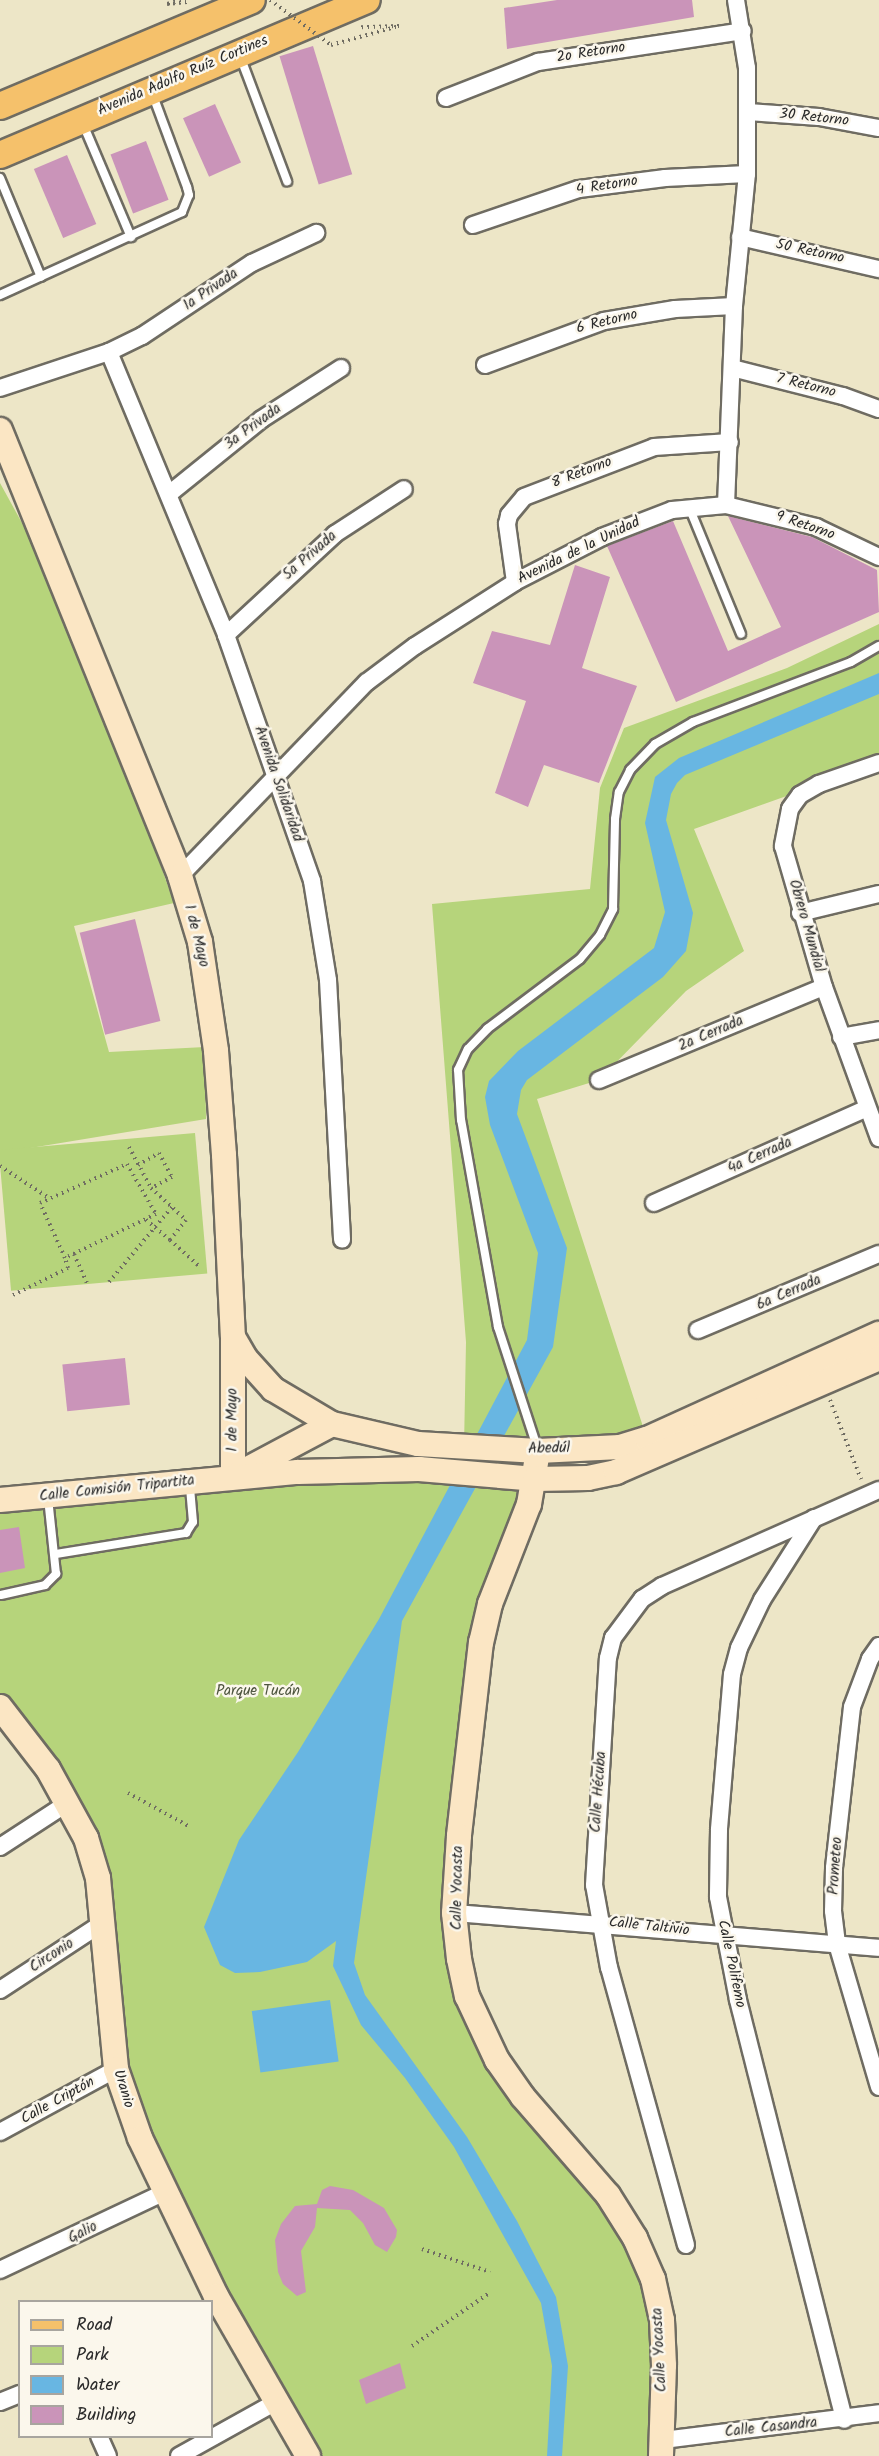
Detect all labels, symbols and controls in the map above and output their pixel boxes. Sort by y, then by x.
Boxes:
street label: Avenida Adolfo Ruíz Cortines [95,32,271,120]
street label: 2o Retorno [555,39,627,67]
street label: 30 Retorno [778,105,850,131]
street label: 4 Retorno [575,172,639,200]
street label: 50 Retorno [774,236,846,268]
street label: 1a Privada [180,265,242,315]
street label: 6 Retorno [575,306,639,338]
street label: 7 Retorno [774,370,838,402]
street label: 3a Privada [221,400,285,454]
street label: 8 Retorno [549,453,615,493]
street label: 9 Retorno [773,508,837,544]
street label: Avenida de la Unidad [515,514,643,588]
street label: 5a Privada [279,528,341,584]
street label: Avenida Solidaridad [250,724,306,844]
street label: Obrero Mundial [784,878,828,974]
street label: 1 de Mayo [180,903,212,969]
street label: 2a Cerrada [676,1012,746,1056]
street label: 4a Cerrada [725,1134,795,1178]
street label: 6a Cerrada [754,1271,824,1315]
street label: 1 de Mayo [224,1388,242,1452]
street label: Abedúl [528,1440,570,1458]
street label: Calle Comisión Tripartita [38,1472,196,1506]
park label: Parque Tucán [216,1683,300,1701]
street label: Calle Hécuba [587,1751,611,1833]
street label: Prometeo [825,1836,847,1896]
street label: Calle Yocasta [448,1846,468,1930]
street label: Calle Taltivio [608,1914,690,1940]
street label: Calle Polifemo [713,1918,749,2010]
street label: Circonio [26,1935,78,1977]
street label: Uranio [109,2068,137,2110]
street label: Calle Criptón [18,2073,98,2129]
street label: Galio [65,2218,101,2248]
legend [18,2300,213,2438]
street label: Calle Yocasta [649,2307,671,2393]
text: Road [76,2311,112,2340]
text: Park [76,2341,109,2370]
text: Water [76,2371,120,2400]
text: Building [76,2401,136,2430]
street label: Calle Casandra [724,2414,818,2442]

